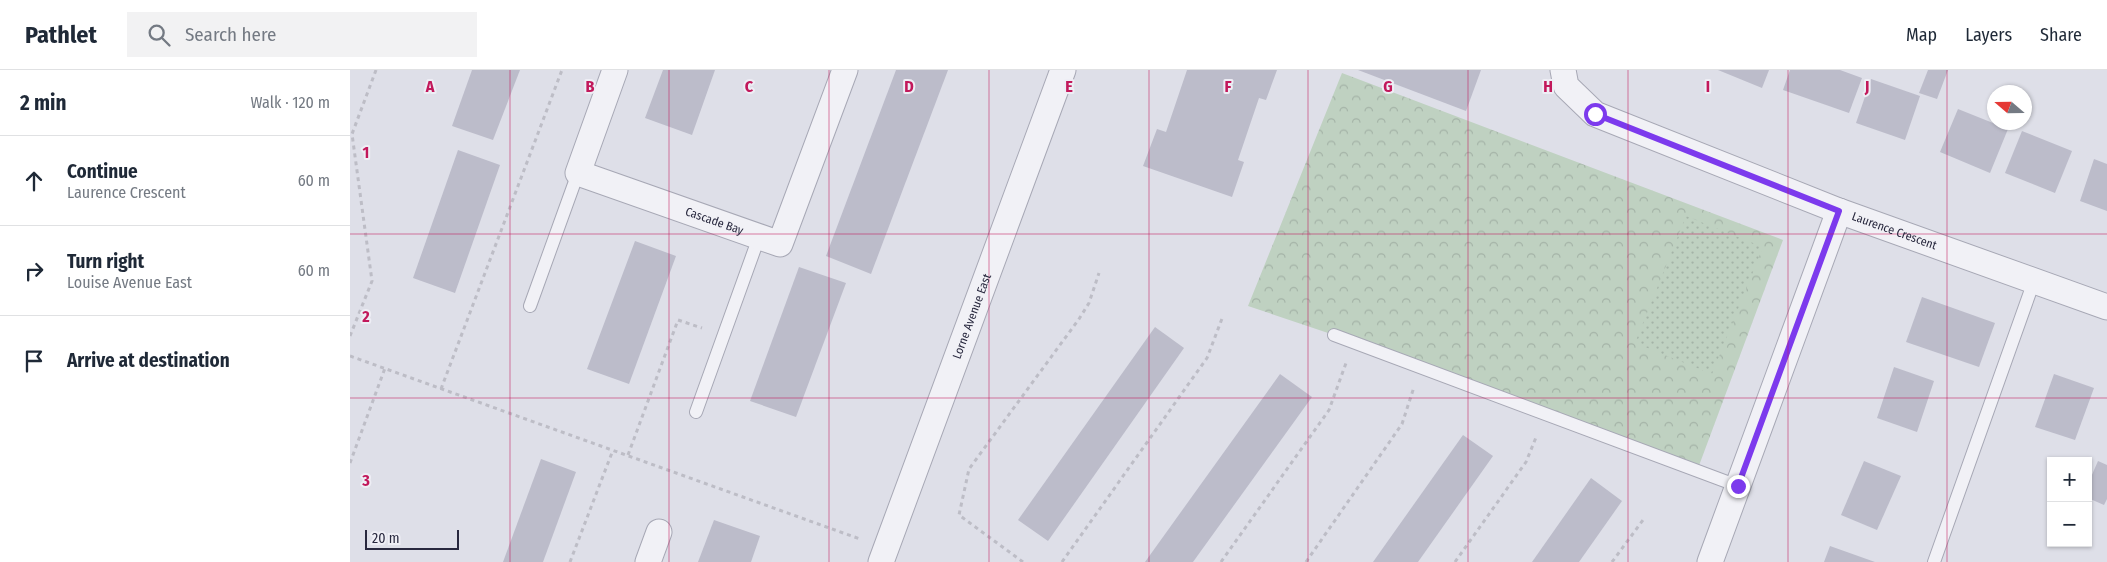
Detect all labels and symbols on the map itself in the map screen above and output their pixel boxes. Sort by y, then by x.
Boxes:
text: A [425,77,435,96]
text: B [586,77,595,96]
text: C [745,77,754,96]
text: D [904,77,914,96]
text: E [1065,77,1073,96]
text: F [1224,77,1232,96]
text: G [1383,77,1393,96]
text: H [1543,77,1553,96]
text: I [1706,77,1710,96]
text: J [1864,77,1869,96]
north arrow [1987,85,2032,130]
route start [1584,103,1607,126]
text: 1 [363,143,369,162]
street label: Cascade Bay [683,204,746,238]
street label: Laurence Crescent [1850,209,1939,252]
street label: Lorne Avenue East [950,272,994,361]
text: 2 [361,307,370,326]
text: 3 [361,471,370,490]
route end [1727,475,1750,498]
scale bar [365,527,459,550]

